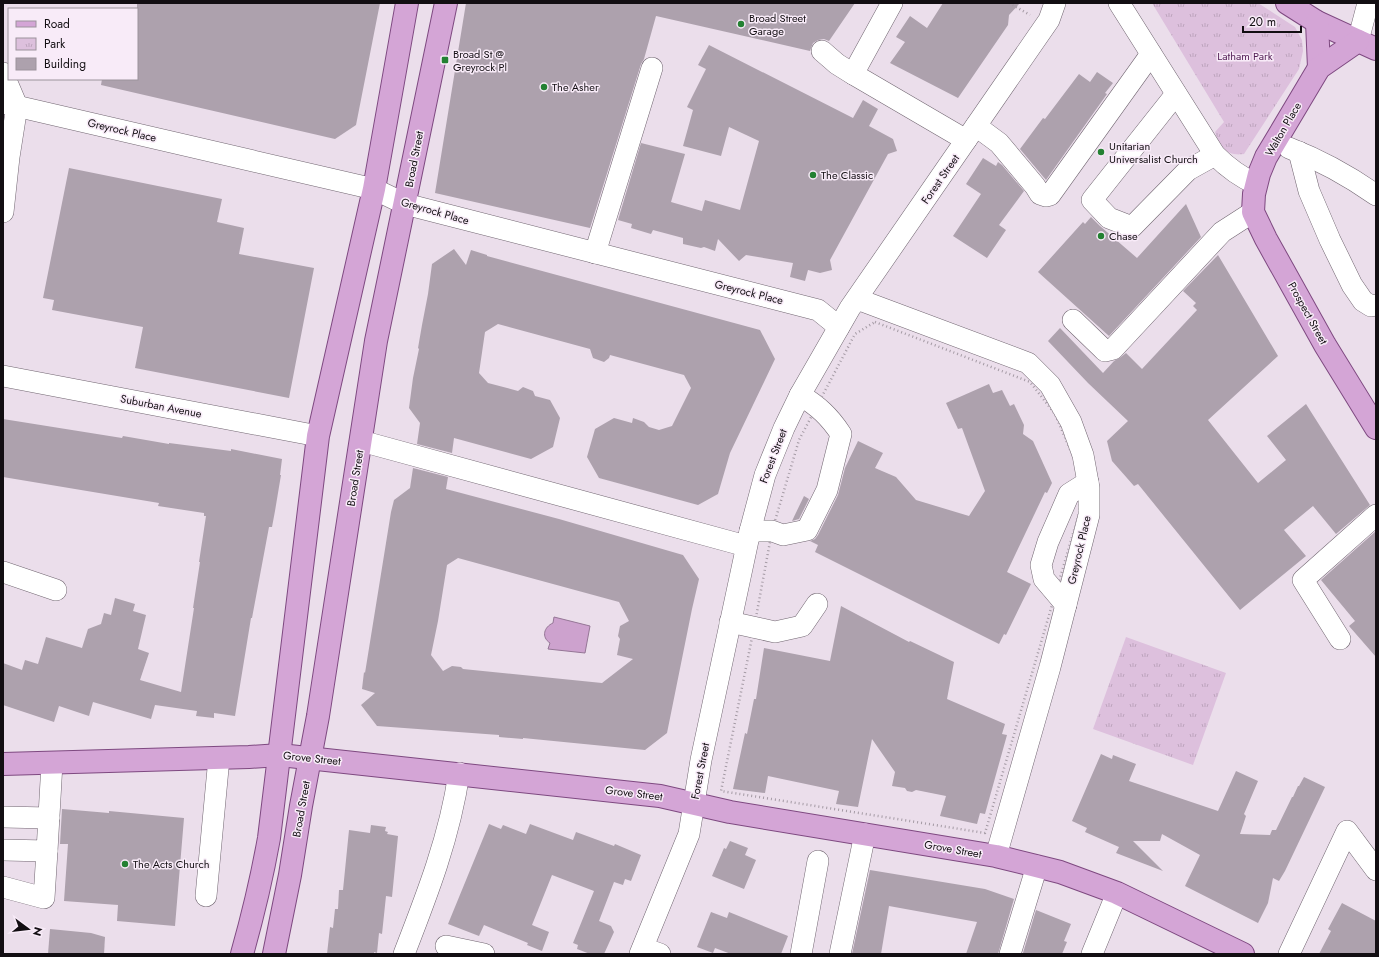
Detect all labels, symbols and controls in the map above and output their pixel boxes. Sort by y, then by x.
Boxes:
legend [8,8,138,80]
scale bar [1243,8,1301,34]
place label: Broad Street Garage [749,10,806,39]
text: 20 m [1249,13,1276,31]
text: Road [44,15,70,33]
marker: Broad Street Garage [736,19,746,29]
text: Park [44,35,66,53]
place label: Broad St @ Greyrock Pl [453,46,507,75]
park label: Latham Park [1217,48,1273,64]
text: Building [44,55,86,73]
marker: Broad St @ Greyrock Pl [440,55,450,65]
place label: The Asher [552,79,599,95]
marker: The Asher [539,82,549,92]
street label: Walton Place [1261,99,1305,159]
street label: Greyrock Place [86,114,158,146]
street label: Broad Street [401,129,427,188]
place label: Unitarian Universalist Church [1109,138,1198,167]
marker: Unitarian Universalist Church [1096,147,1106,157]
street label: Forest Street [917,151,963,207]
place label: The Classic [821,167,873,183]
marker: The Classic [808,170,818,180]
street label: Greyrock Place [399,194,471,228]
place label: Chase [1109,228,1138,244]
marker: Chase [1096,231,1106,241]
street label: Greyrock Place [713,276,785,308]
street label: Prospect Street [1284,279,1332,347]
street label: Suburban Avenue [119,390,203,422]
street label: Forest Street [755,426,791,486]
street label: Broad Street [343,448,367,507]
street label: Greyrock Place [1063,514,1095,586]
street label: Forest Street [687,741,713,801]
street label: Grove Street [282,747,342,769]
street label: Broad Street [288,779,314,838]
street label: Grove Street [604,782,664,805]
street label: Grove Street [923,836,983,862]
place label: The Acts Church [133,856,209,872]
marker: The Acts Church [120,859,130,869]
north arrow [8,909,48,949]
text: N [29,925,47,938]

